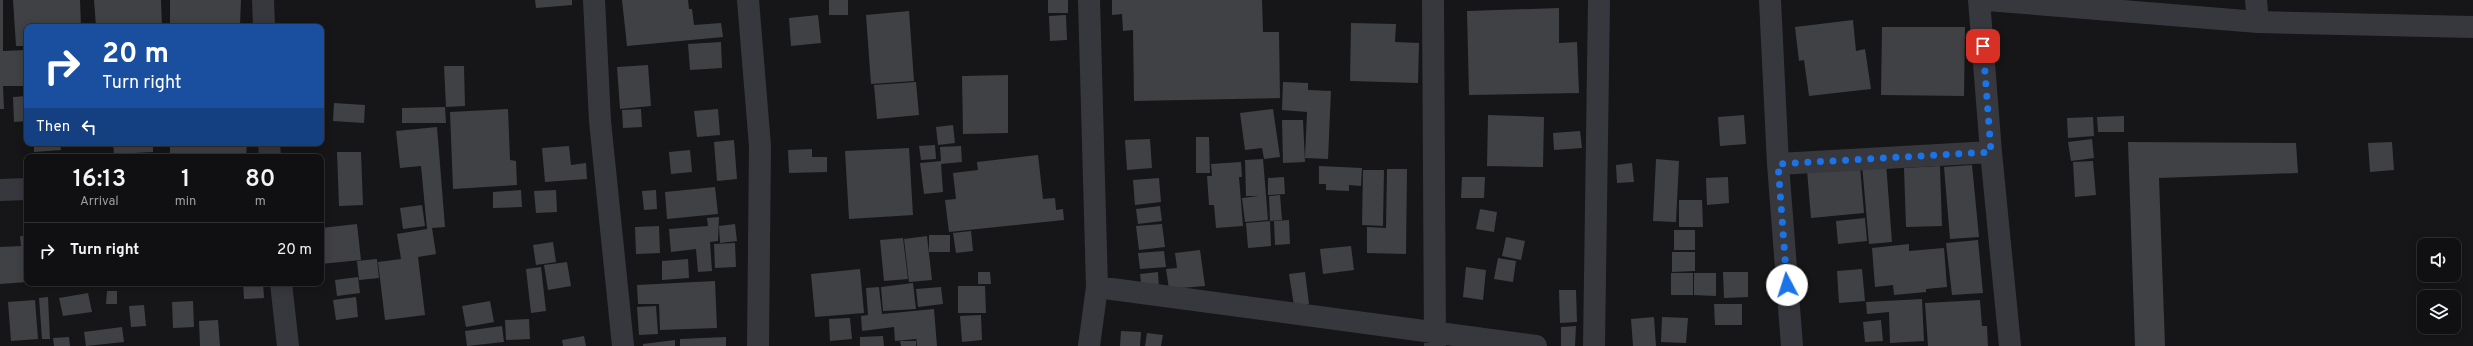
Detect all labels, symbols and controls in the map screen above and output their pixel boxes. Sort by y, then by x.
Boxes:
pin [1966,29,2000,63]
icon: arrive [1972,35,1994,57]
text: 20 m [102,37,169,73]
icon: right [36,40,88,92]
text: Turn right [102,72,182,95]
icon: left [78,116,100,138]
text: Then [36,118,70,137]
text: 16:13 [73,165,126,195]
text: 1 [181,165,190,195]
text: 80 [245,165,275,195]
text: Arrival [80,194,119,210]
text: min [175,194,196,210]
text: m [255,194,266,210]
map controls [2417,238,2461,334]
button: sound [2417,238,2461,282]
icon: right [36,240,58,262]
text: Turn right [70,241,139,260]
text: 20 m [277,241,312,260]
position arrow [1766,264,1808,306]
button: layers [2417,290,2461,334]

